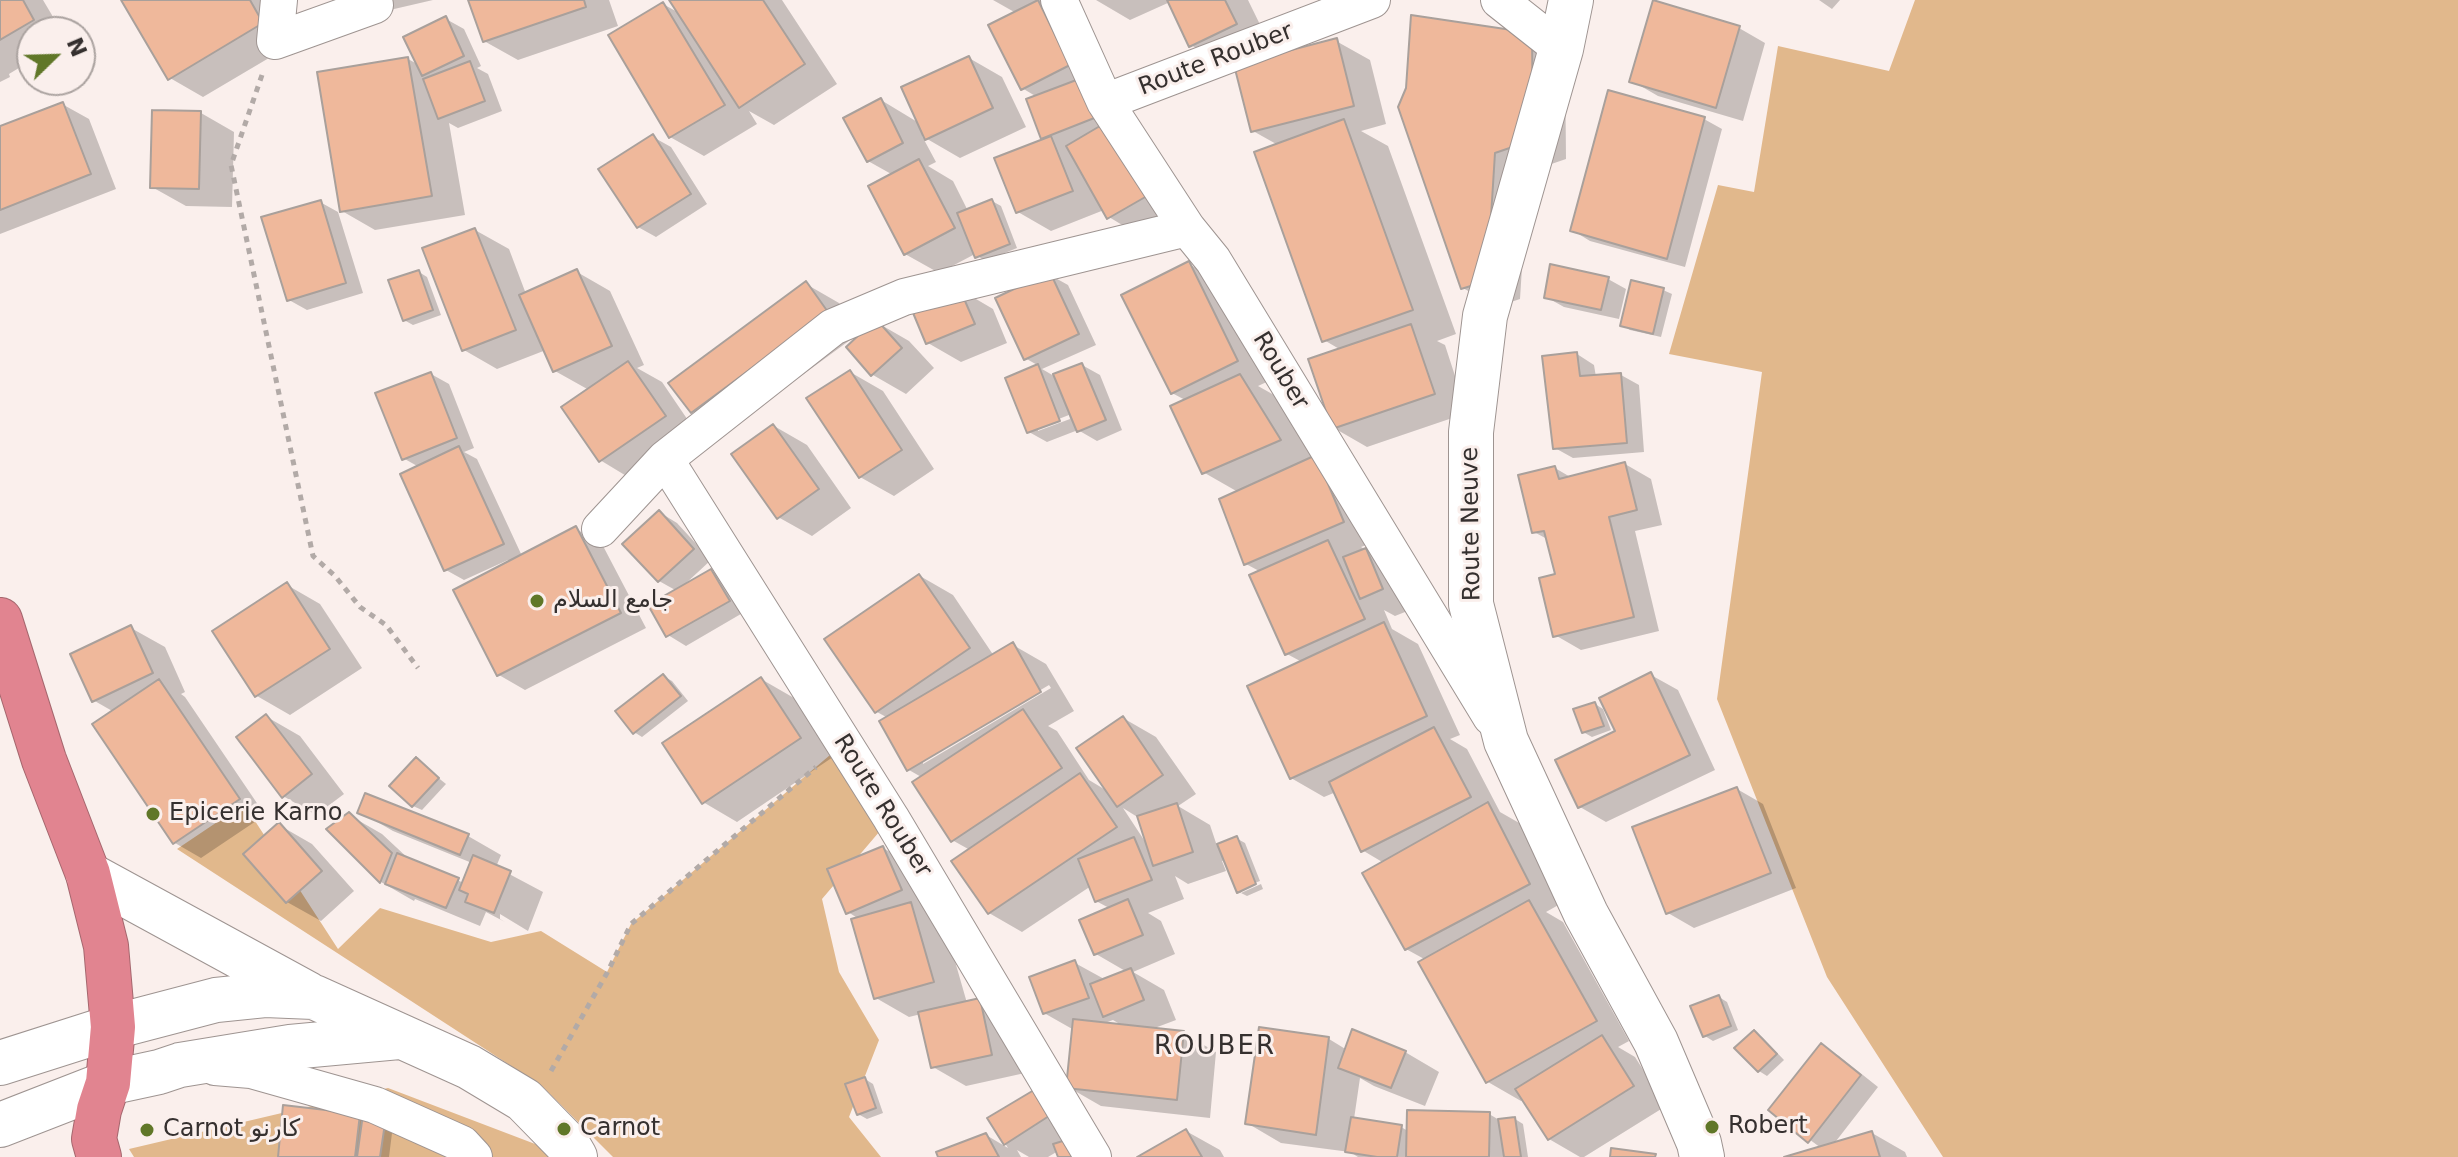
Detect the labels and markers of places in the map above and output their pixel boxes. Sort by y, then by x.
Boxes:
place label: جامع السلام [553,587,673,615]
marker: جامع السلام [528,592,546,610]
place label: Epicerie Karno [169,800,342,828]
marker: Epicerie Karno [144,805,162,823]
place label: Robert [1728,1113,1808,1141]
place label: Carnot [580,1115,660,1143]
place label: Carnot كارنو [163,1116,300,1144]
marker: Robert [1703,1118,1721,1136]
marker: Carnot [555,1120,573,1138]
marker: Carnot كارنو [138,1121,156,1139]

